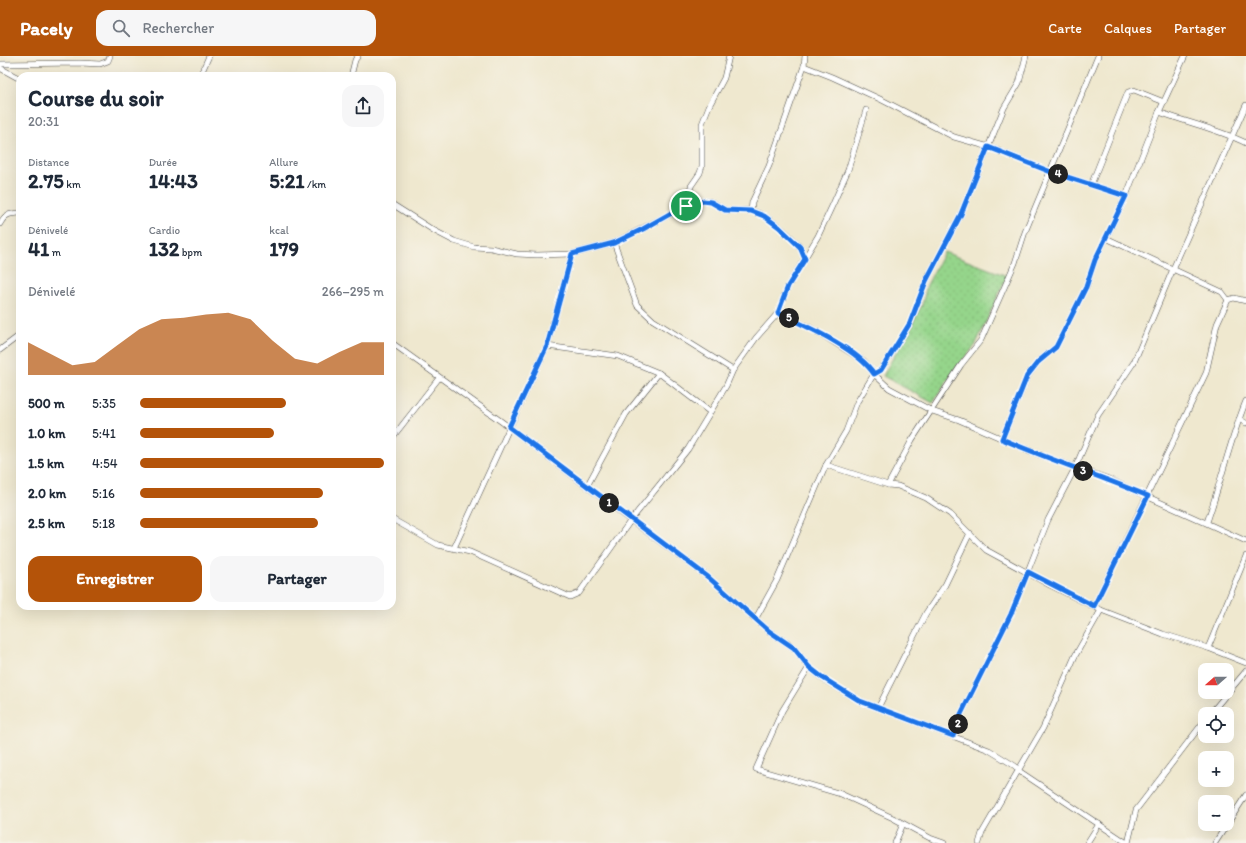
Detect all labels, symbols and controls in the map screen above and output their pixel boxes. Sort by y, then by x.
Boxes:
search box [96,10,376,46]
text: Pacely [20,17,72,40]
icon: search [110,17,132,39]
text: Rechercher [142,19,214,37]
text: Carte [1048,20,1082,37]
text: Calques [1104,20,1152,37]
text: Partager [1174,20,1226,37]
text: Course du soir [28,85,163,112]
button: share [342,85,384,127]
text: 20:31 [28,114,59,129]
text: Distance [28,156,69,169]
text: Durée [149,156,177,169]
text: Allure [269,156,298,169]
pin: 4 [1048,164,1068,184]
text: 4 [1055,167,1061,180]
text: 2.75 [28,169,64,193]
text: 14:43 [149,169,198,193]
text: 5:21 [269,169,305,193]
text: km [64,178,81,191]
text: /km [305,178,326,191]
pin [669,189,703,223]
icon: arrive [675,195,697,217]
text: Dénivelé [28,224,68,237]
text: Cardio [149,224,180,237]
text: kcal [269,224,289,237]
text: 41 [28,237,49,261]
text: 132 [149,237,179,261]
text: 179 [269,237,299,261]
text: m [49,246,61,259]
text: bpm [179,246,202,259]
text: Dénivelé [28,284,76,299]
text: 266–295 m [322,284,384,299]
pin: 5 [779,308,799,328]
text: 5 [786,311,792,324]
text: 500 m [28,396,65,411]
text: 5:35 [92,396,116,411]
text: 1.0 km [28,426,65,441]
text: 5:41 [92,426,116,441]
text: 1.5 km [28,456,64,471]
text: 4:54 [92,456,118,471]
pin: 3 [1073,461,1093,481]
text: 3 [1080,464,1086,477]
text: 2.0 km [28,486,66,501]
text: 5:16 [92,486,115,501]
pin: 1 [599,493,619,513]
text: 1 [606,496,612,509]
text: 2.5 km [28,516,65,531]
text: 5:18 [92,516,115,531]
button: Enregistrer [28,556,202,602]
button: Partager [210,556,384,602]
north arrow [1198,663,1234,699]
map controls [1198,663,1234,831]
button: locate [1198,707,1234,743]
pin: 2 [948,714,968,734]
text: 2 [955,717,961,730]
button: + [1198,751,1234,787]
button: − [1198,795,1234,831]

